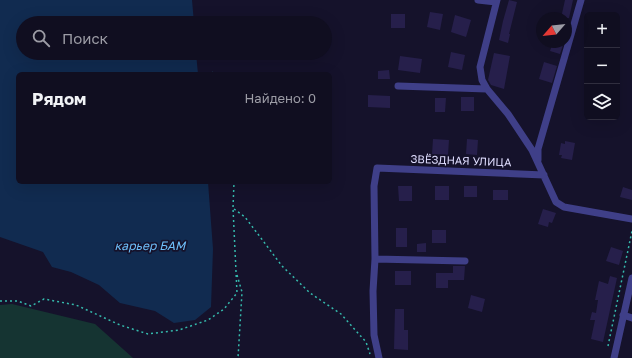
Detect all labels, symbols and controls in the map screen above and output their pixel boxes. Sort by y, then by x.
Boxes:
north arrow [536,12,572,48]
map controls [584,12,620,120]
button: + [584,12,620,48]
search box [16,16,332,60]
icon: search [30,27,52,49]
text: Поиск [62,29,108,47]
button: − [584,48,620,84]
button: layers [584,84,620,120]
text: Рядом [32,88,86,109]
text: Найдено: 0 [244,90,316,106]
street label: ЗВЁЗДНАЯ УЛИЦА [410,152,512,168]
water label: карьер БАМ [115,238,187,253]

